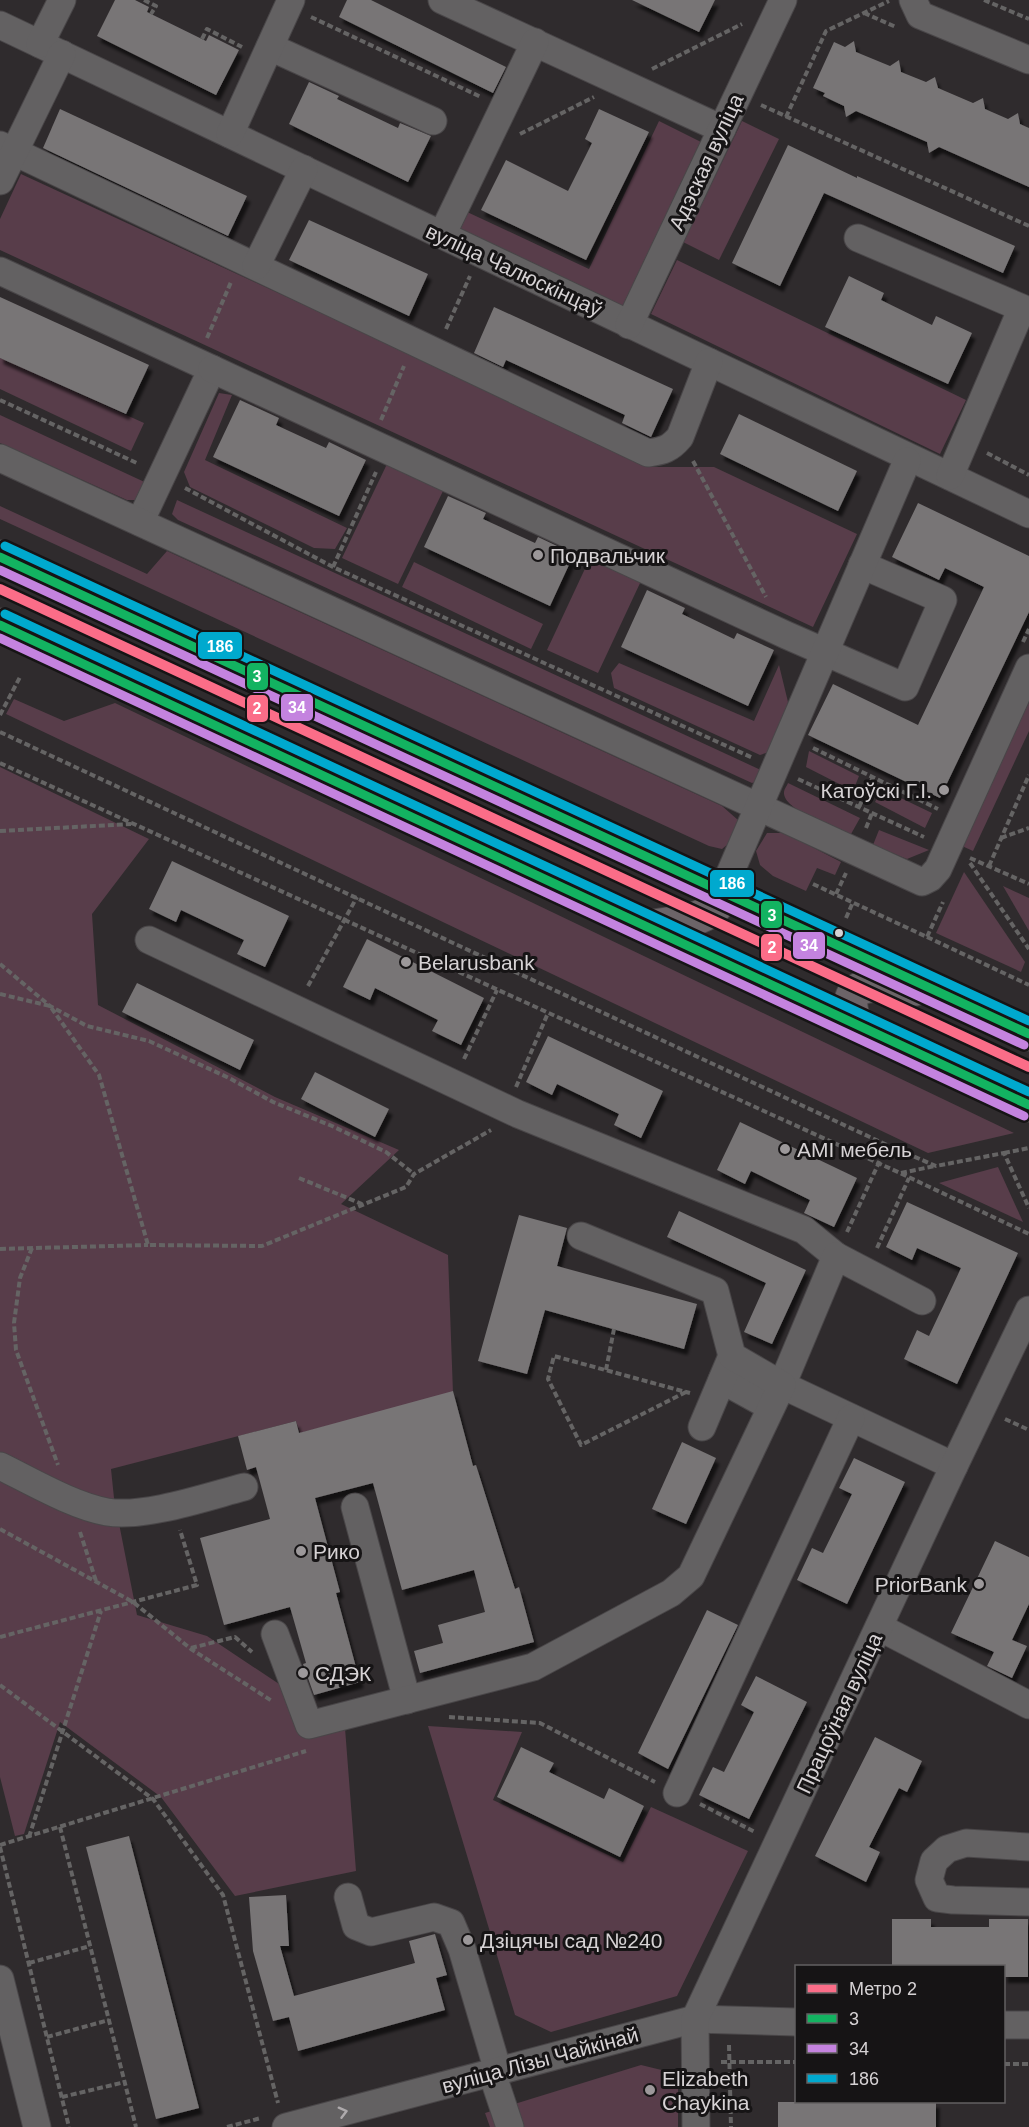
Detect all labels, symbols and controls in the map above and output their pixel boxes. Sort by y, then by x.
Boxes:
street label: Адэская вуліца [664,90,748,234]
street label: вуліца Чалюскінцаў [423,219,606,321]
place label: Подвальчик [550,544,666,567]
marker: Подвальчик [531,548,545,562]
line badge: 186 [197,631,243,660]
text: 186 [207,638,233,655]
line badge: 3 [246,662,269,691]
text: 3 [253,668,262,685]
line badge: 34 [280,693,314,722]
line badge: 2 [246,694,269,723]
text: 34 [288,699,306,716]
text: 2 [253,700,262,717]
place label: Катоўскі Г.І. [820,779,932,802]
marker: Катоўскі Г.І. [937,783,951,797]
line badge: 186 [709,869,755,898]
text: 186 [719,875,745,892]
line badge: 3 [760,900,783,929]
text: 3 [768,907,777,924]
unlabelled marker [833,927,845,939]
line badge: 34 [792,931,826,960]
line badge: 2 [760,933,783,962]
text: 34 [800,937,818,954]
text: 2 [768,939,777,956]
place label: Belarusbank [418,951,535,974]
marker: Belarusbank [399,955,413,969]
place label: AMI мебель [797,1138,912,1161]
marker: AMI мебель [778,1142,792,1156]
place label: Рико [313,1540,360,1563]
marker: Рико [294,1544,308,1558]
place label: PriorBank [875,1573,968,1596]
marker: PriorBank [972,1577,986,1591]
street label: Працоўная вуліца [792,1629,886,1797]
place label: СДЭК [315,1662,372,1685]
marker: СДЭК [296,1666,310,1680]
place label: Дзіцячы сад №240 [480,1929,662,1952]
marker: Дзіцячы сад №240 [461,1933,475,1947]
legend [795,1965,1005,2103]
text: Метро 2 [849,1979,917,1999]
text: 3 [849,2009,859,2029]
street label: вуліца Лізы Чайкінай [439,2023,641,2097]
text: 34 [849,2039,869,2059]
place label: Elizabeth Chaykina [662,2067,750,2114]
text: 186 [849,2069,879,2089]
marker: Elizabeth Chaykina [643,2083,657,2097]
one-way arrow [337,2107,348,2119]

